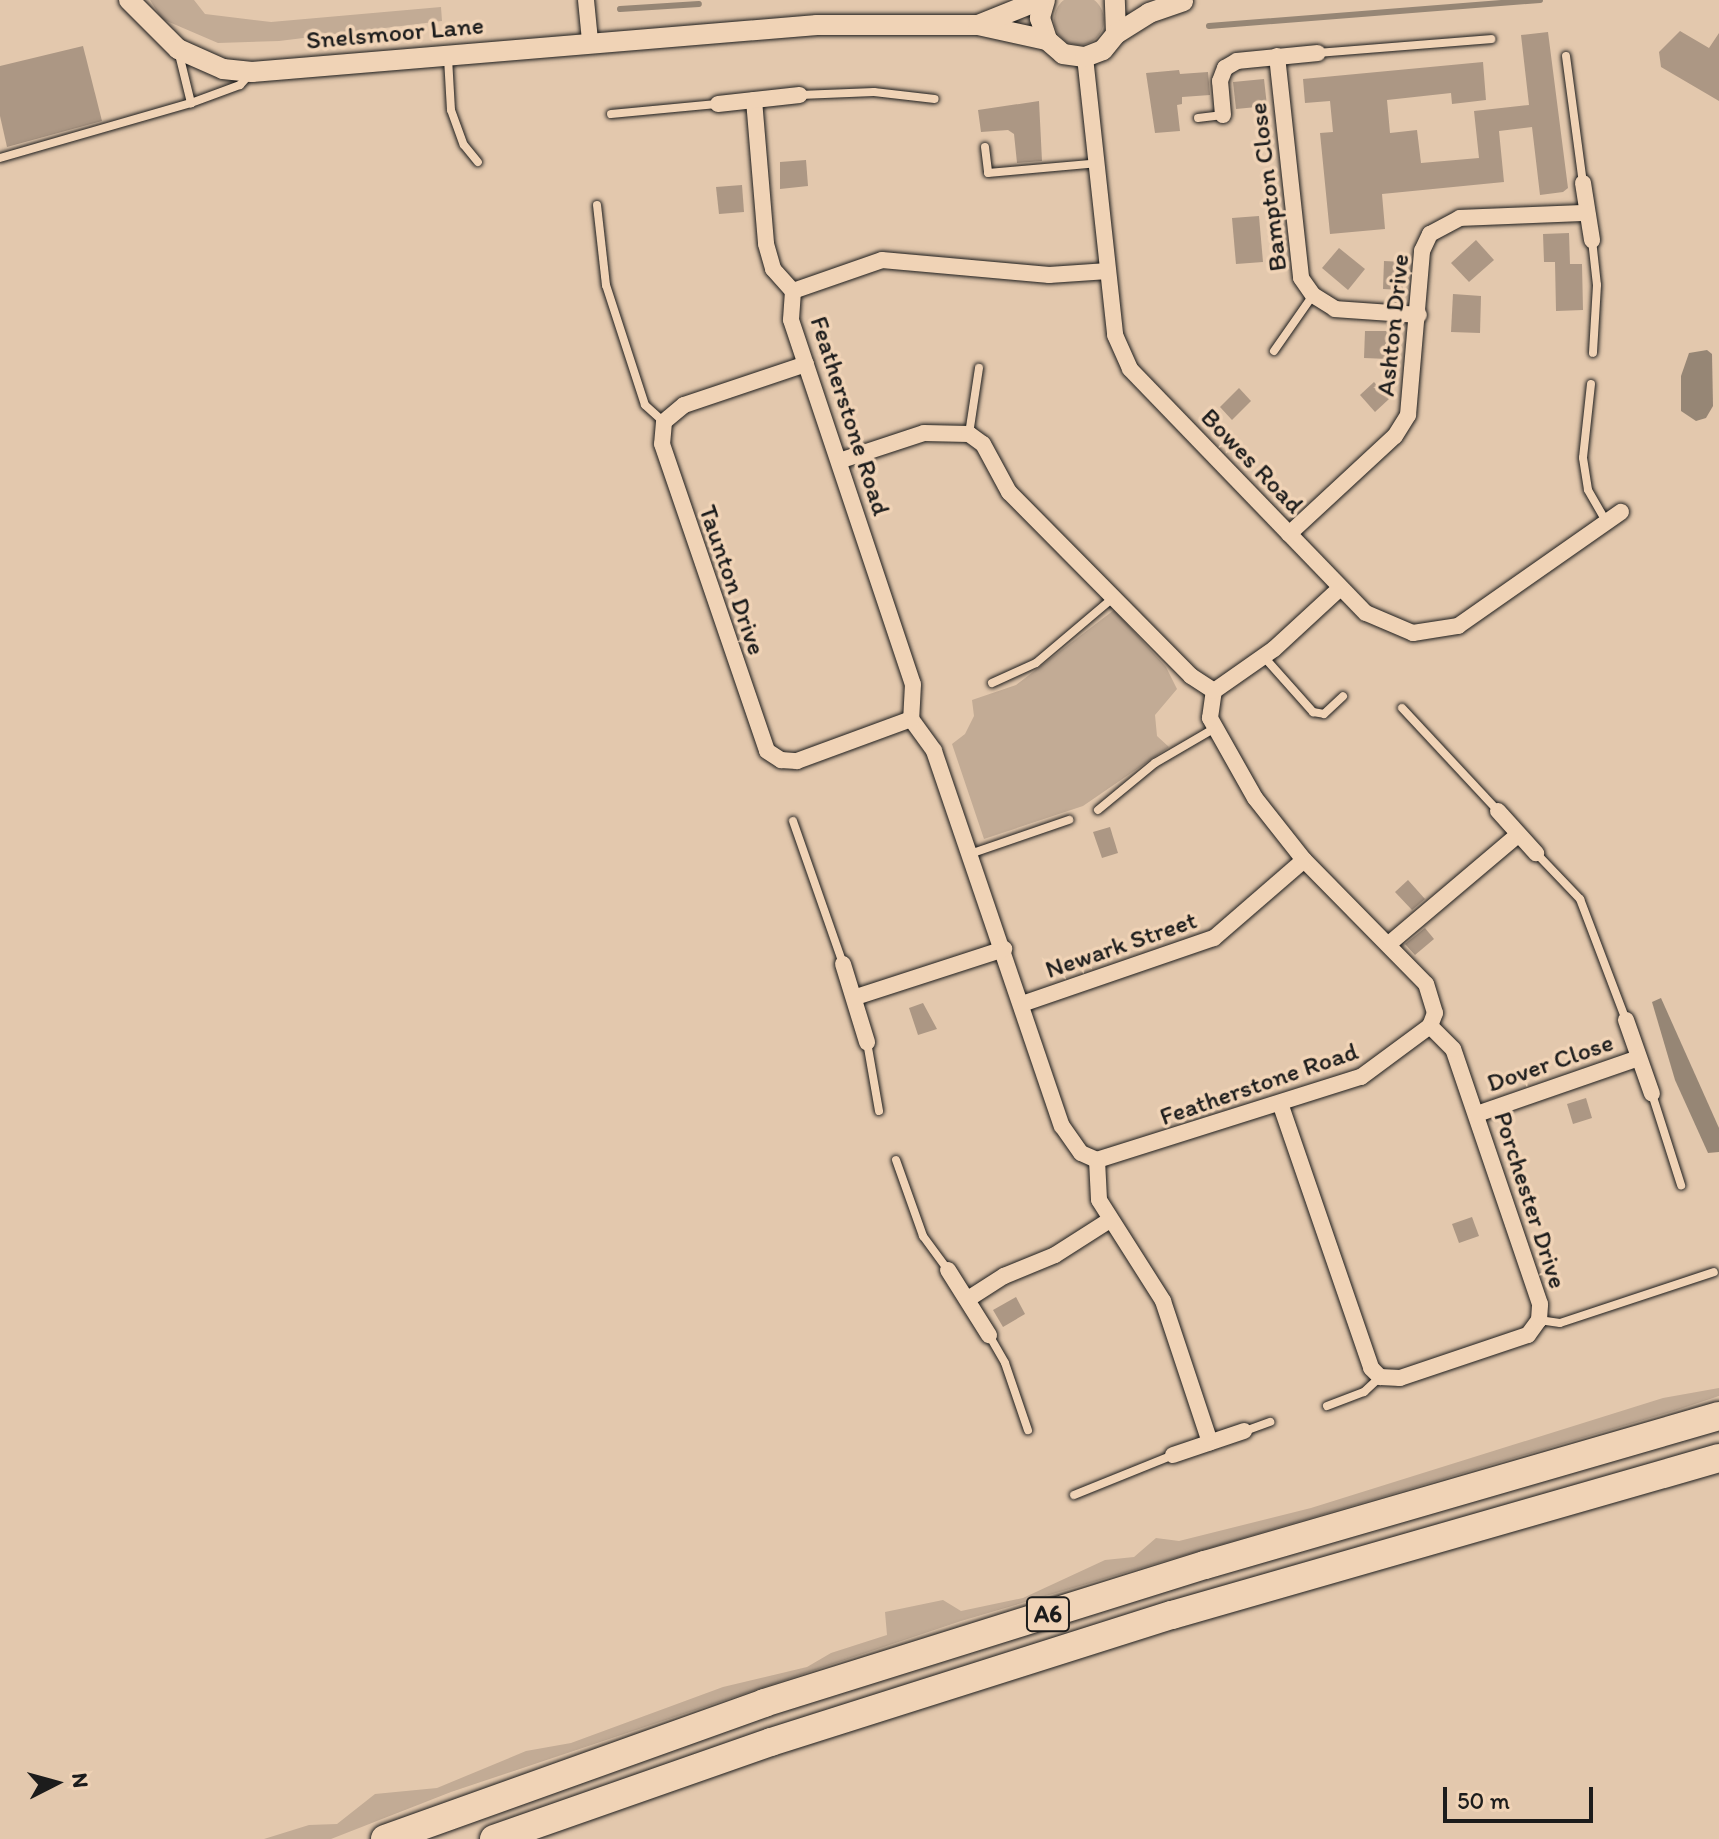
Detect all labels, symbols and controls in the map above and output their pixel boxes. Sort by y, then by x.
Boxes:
street label: Snelsmoor Lane [305,10,485,56]
street label: Bampton Close [1242,101,1294,273]
street label: Ashton Drive [1370,252,1416,398]
street label: Featherstone Road [803,313,897,519]
street label: Bowes Road [1194,402,1310,520]
street label: Taunton Drive [692,501,772,659]
street label: Newark Street [1041,904,1201,986]
street label: Dover Close [1483,1027,1617,1099]
street label: Featherstone Road [1156,1036,1362,1132]
street label: Porchester Drive [1487,1108,1573,1292]
road number: A6 [1024,1594,1072,1634]
north arrow [16,1743,96,1823]
scale bar [1447,1771,1597,1821]
text: N [66,1772,95,1789]
text: 50 m [1457,1786,1510,1815]

